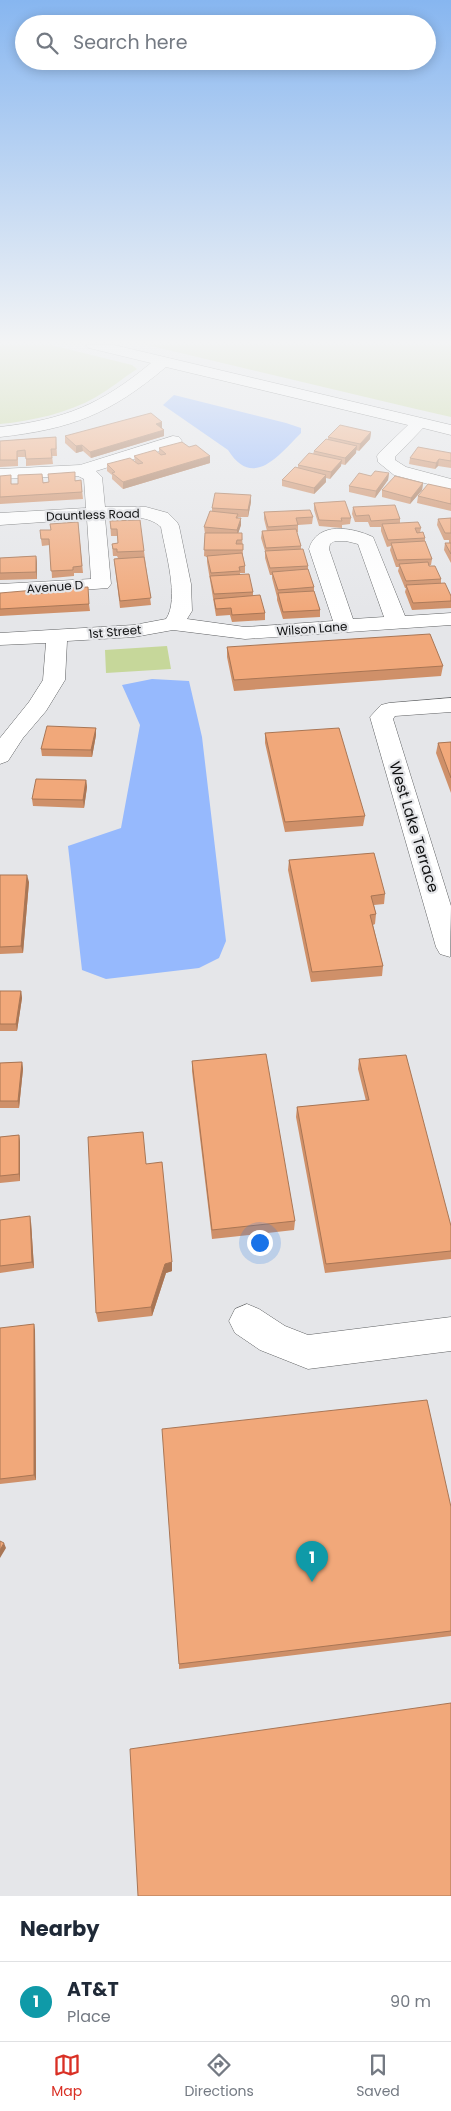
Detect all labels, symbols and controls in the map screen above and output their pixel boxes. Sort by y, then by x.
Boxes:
search box [15,15,436,70]
icon: search [33,29,61,57]
text: Search here [73,29,187,56]
street label: Dauntless Road [46,504,140,525]
street label: Avenue D [26,576,84,597]
street label: Wilson Lane [276,618,348,639]
street label: 1st Street [88,621,142,642]
street label: West Lake Terrace [385,759,444,895]
your location [247,1230,273,1256]
pin: 1 [296,1541,328,1582]
text: Nearby [20,1914,100,1943]
text: AT&T [67,1976,119,2003]
text: 1 [33,1990,39,2013]
text: 90 m [390,1990,431,2013]
text: Place [67,2005,111,2028]
tab: Map [51,2051,82,2102]
tab: Directions [184,2051,254,2102]
tab: Saved [356,2051,400,2102]

